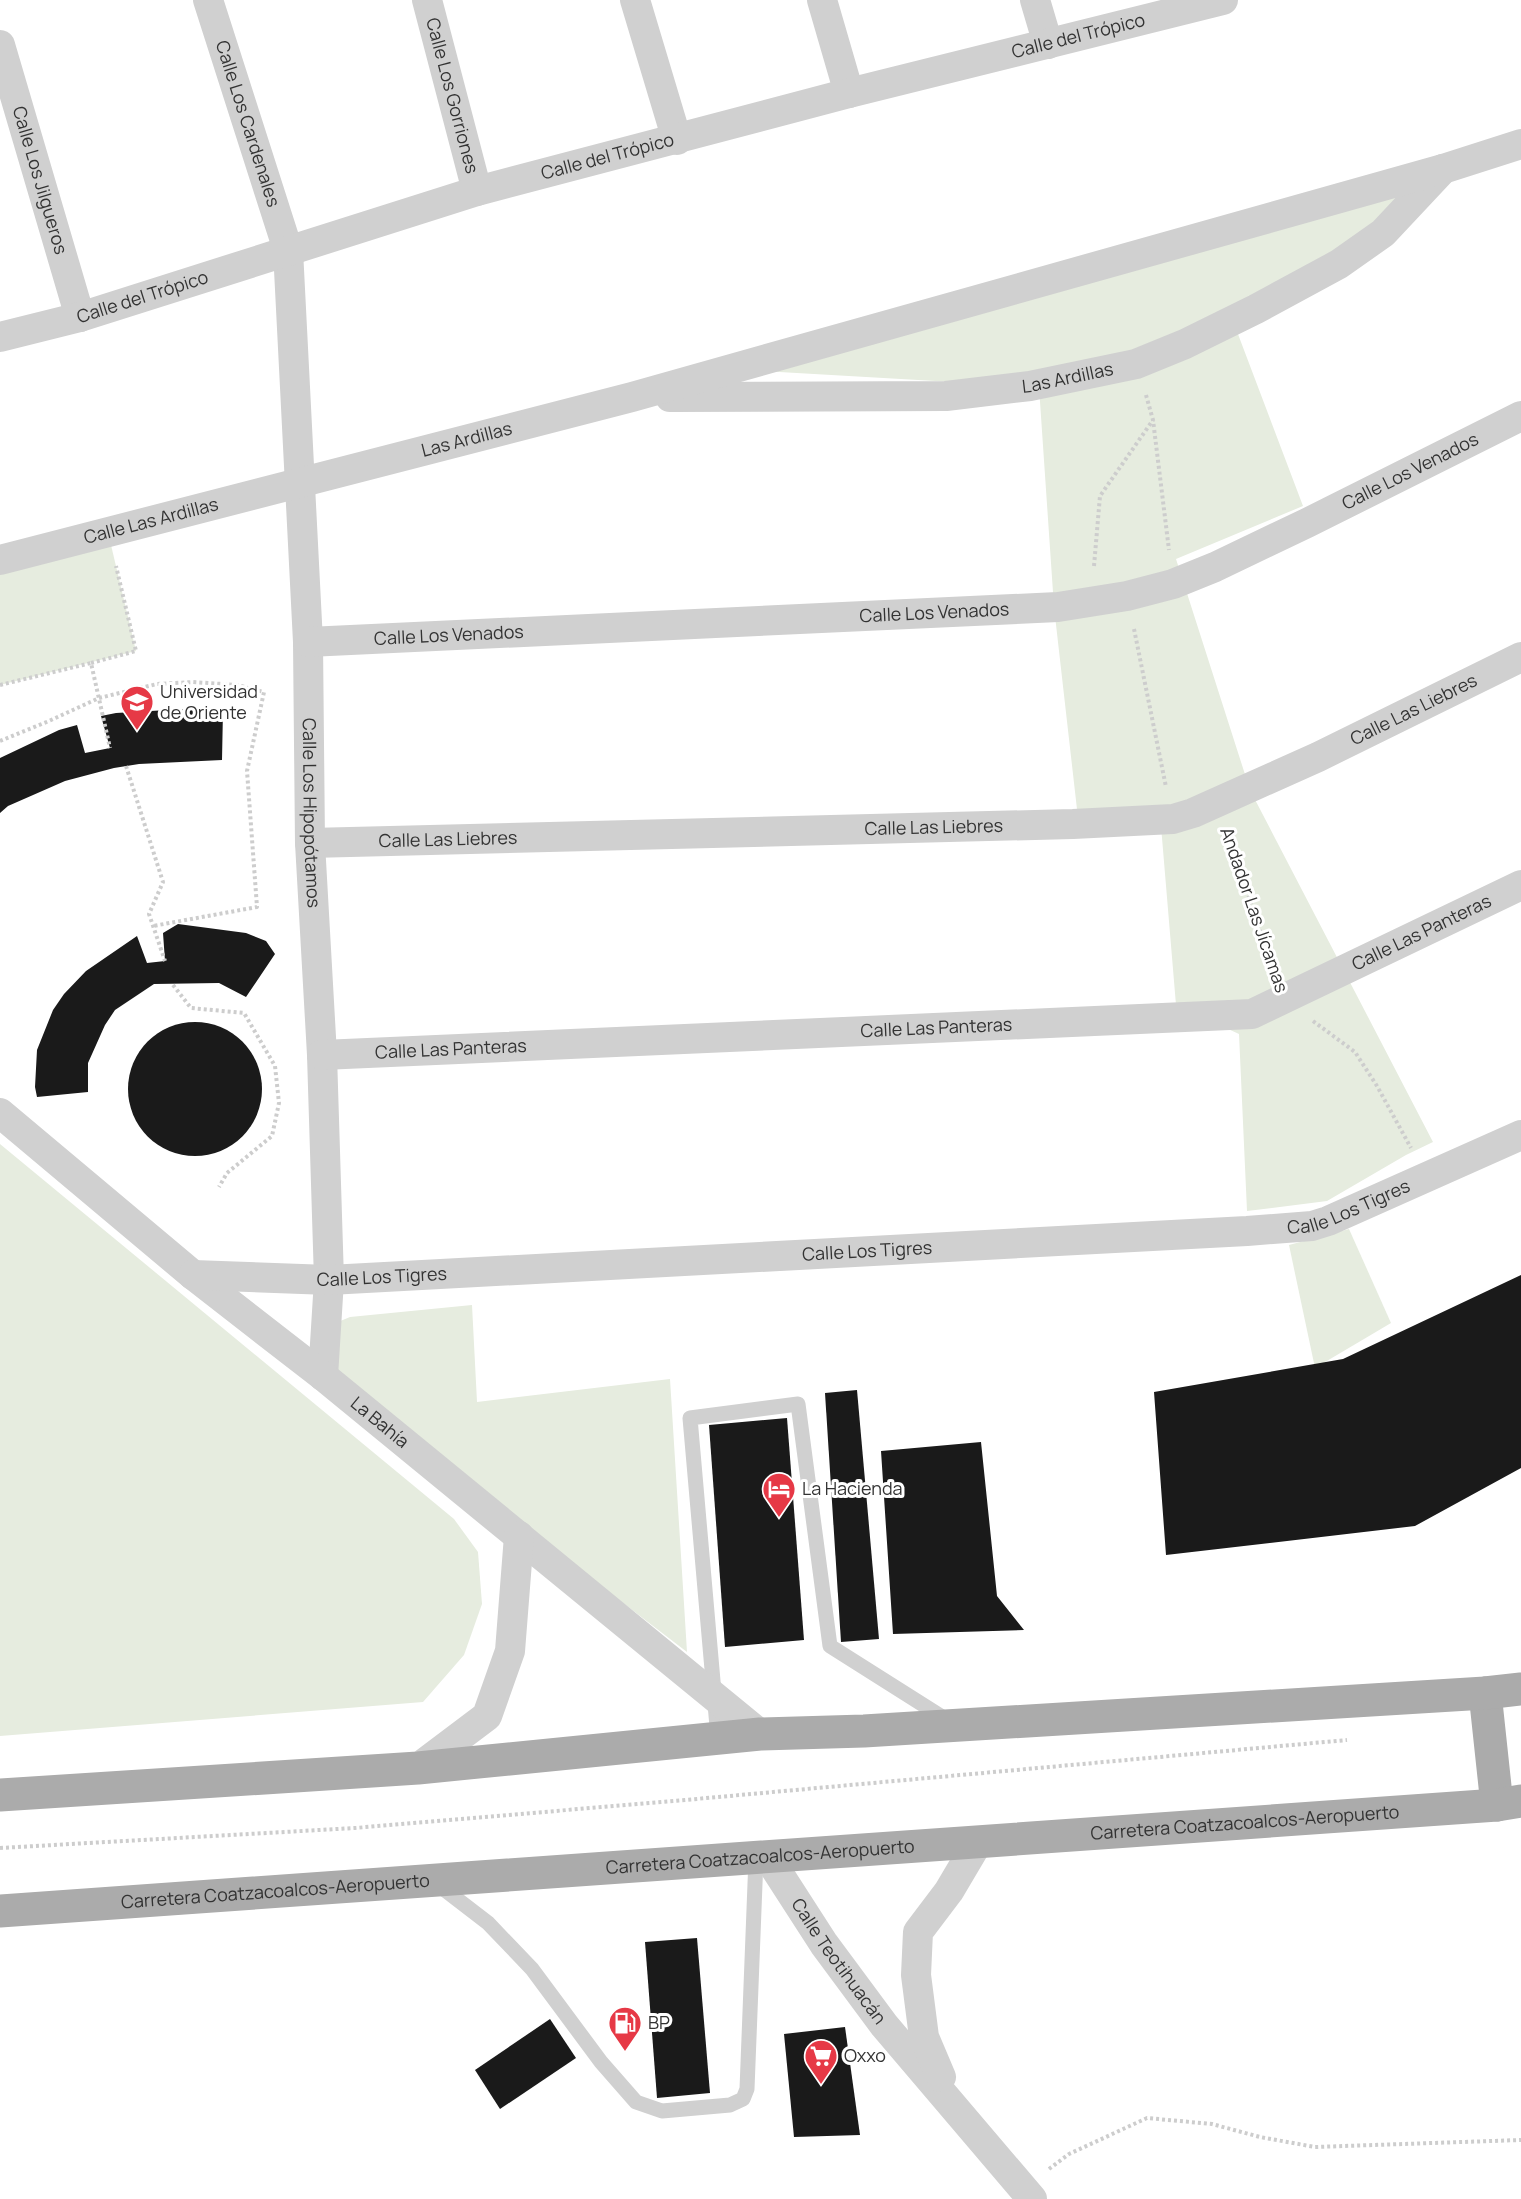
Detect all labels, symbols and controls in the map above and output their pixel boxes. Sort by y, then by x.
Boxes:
street label: Calle del Trópico [1009,7,1147,63]
street label: Calle Los Gorriones [421,15,485,176]
street label: Calle Los Cardenales [211,37,286,210]
street label: Calle Los Jilgueros [8,103,74,257]
street label: Calle del Trópico [538,127,676,185]
street label: Calle del Trópico [73,264,211,328]
street label: Las Ardillas [1021,356,1115,398]
street label: Las Ardillas [419,415,514,462]
street label: Calle Los Venados [1338,426,1482,515]
street label: Calle Las Ardillas [81,491,221,549]
street label: Calle Los Venados [859,596,1010,627]
street label: Calle Los Venados [373,619,524,650]
street label: Calle Las Liebres [1346,668,1481,750]
place label: Universidad de Oriente [160,679,258,724]
school or university icon: Universidad de Oriente [119,684,155,731]
street label: Calle Los Hipopótamos [298,718,327,908]
street label: Calle Las Liebres [864,813,1003,840]
street label: Andador Las Jícamas [1215,824,1295,996]
street label: Calle Las Liebres [378,825,518,852]
street label: Calle Las Panteras [1348,888,1495,975]
street label: Calle Las Panteras [860,1012,1013,1042]
street label: Calle Las Panteras [374,1033,527,1064]
street label: Calle Los Tigres [1286,1173,1414,1239]
street label: Calle Los Tigres [801,1235,933,1266]
street label: Calle Los Tigres [316,1261,447,1291]
street label: La Bahía [346,1391,415,1453]
hotel icon: La Hacienda [761,1471,797,1518]
place label: La Hacienda [802,1476,903,1500]
street label: Carretera Coatzacoalcos-Aeropuerto [1090,1799,1400,1845]
street label: Carretera Coatzacoalcos-Aeropuerto [605,1833,915,1879]
street label: Carretera Coatzacoalcos-Aeropuerto [120,1868,430,1913]
street label: Calle Teotihuacán [787,1893,892,2029]
fuel station icon: BP [607,2005,643,2052]
place label: BP [648,2010,670,2034]
supermarket icon: Oxxo [803,2038,839,2085]
place label: Oxxo [844,2043,886,2067]

